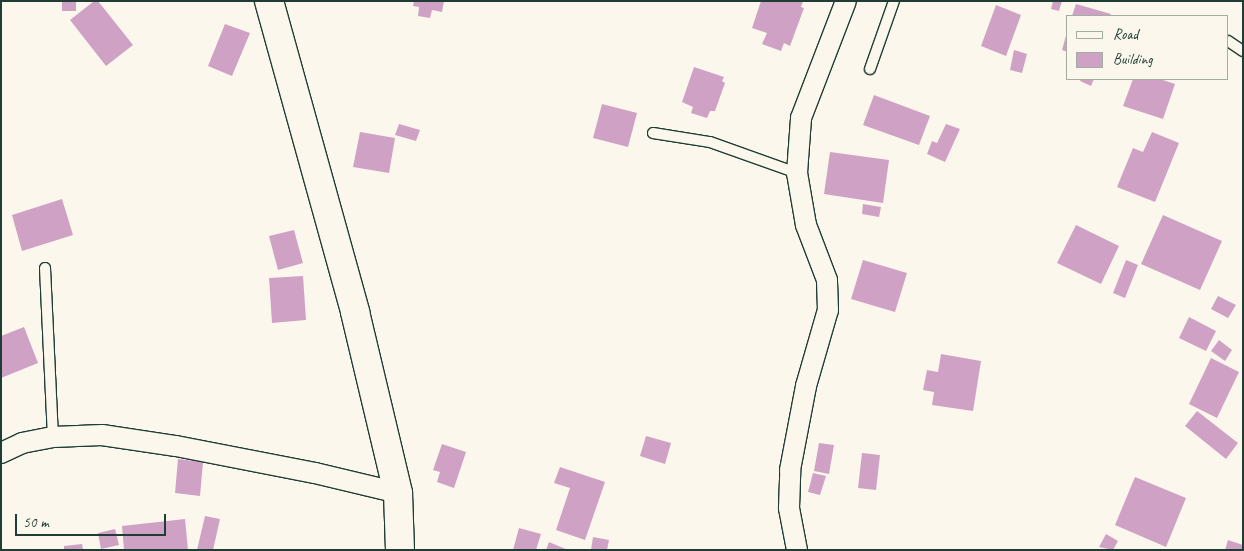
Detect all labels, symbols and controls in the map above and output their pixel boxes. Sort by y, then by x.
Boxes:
legend [1066,15,1229,80]
text: Road [1113,25,1138,44]
text: Building [1113,50,1152,69]
scale bar [18,504,169,536]
text: 50 m [23,513,49,532]

